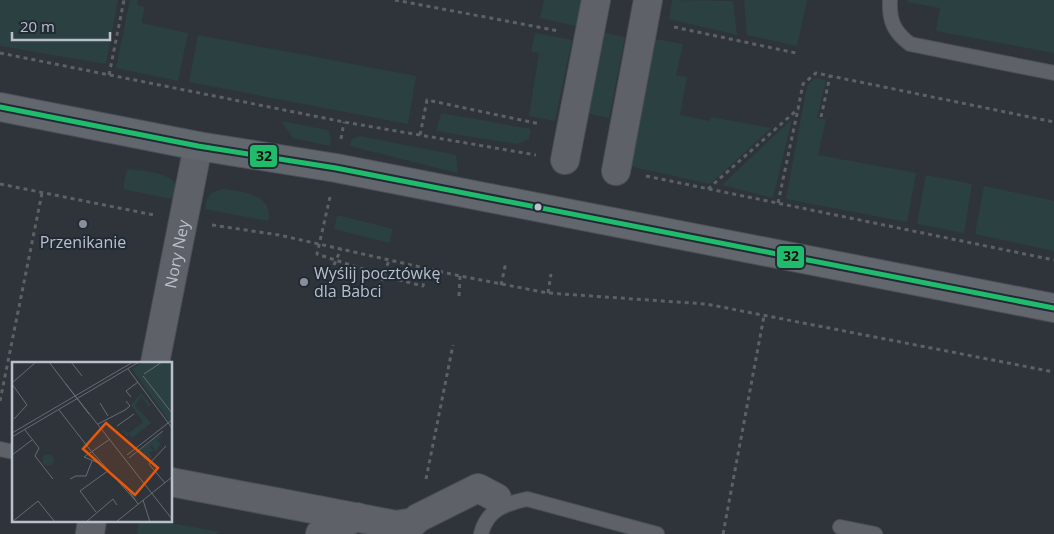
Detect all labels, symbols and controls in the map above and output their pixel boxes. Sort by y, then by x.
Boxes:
scale bar [12,10,110,42]
text: 20 m [20,16,55,36]
line badge: 32 [249,144,278,168]
text: 32 [256,146,272,165]
unlabelled marker [533,202,543,212]
street label: Nory Ney [159,217,194,290]
marker: Przenikanie [77,218,89,230]
place label: Przenikanie [40,231,126,253]
line badge: 32 [776,245,805,269]
text: 32 [783,246,799,265]
place label: Wyślij pocztówkę dla Babci [314,262,440,302]
marker: Wyślij pocztówkę dla Babci [298,276,310,288]
inset map [12,362,172,522]

